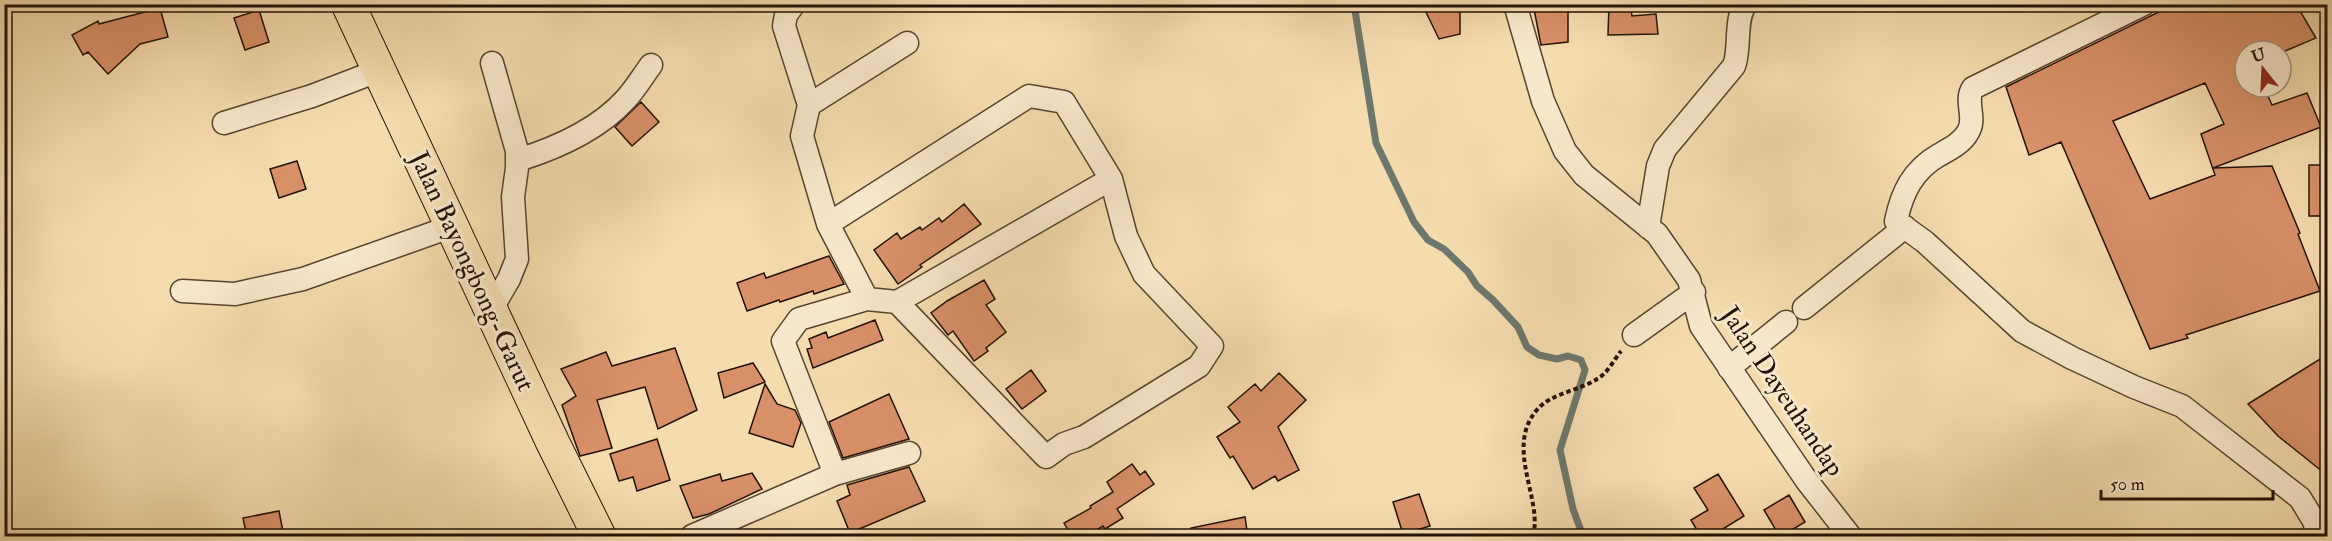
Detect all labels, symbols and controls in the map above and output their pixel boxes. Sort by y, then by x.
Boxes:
north arrow [2233,39,2293,99]
text: U [2249,44,2269,67]
street label: Jalan Bayongbong-Garut [402,146,542,396]
street label: Jalan Dayeuhandap [1712,300,1851,483]
scale bar [2101,463,2274,501]
text: 50 m [2110,473,2145,496]

